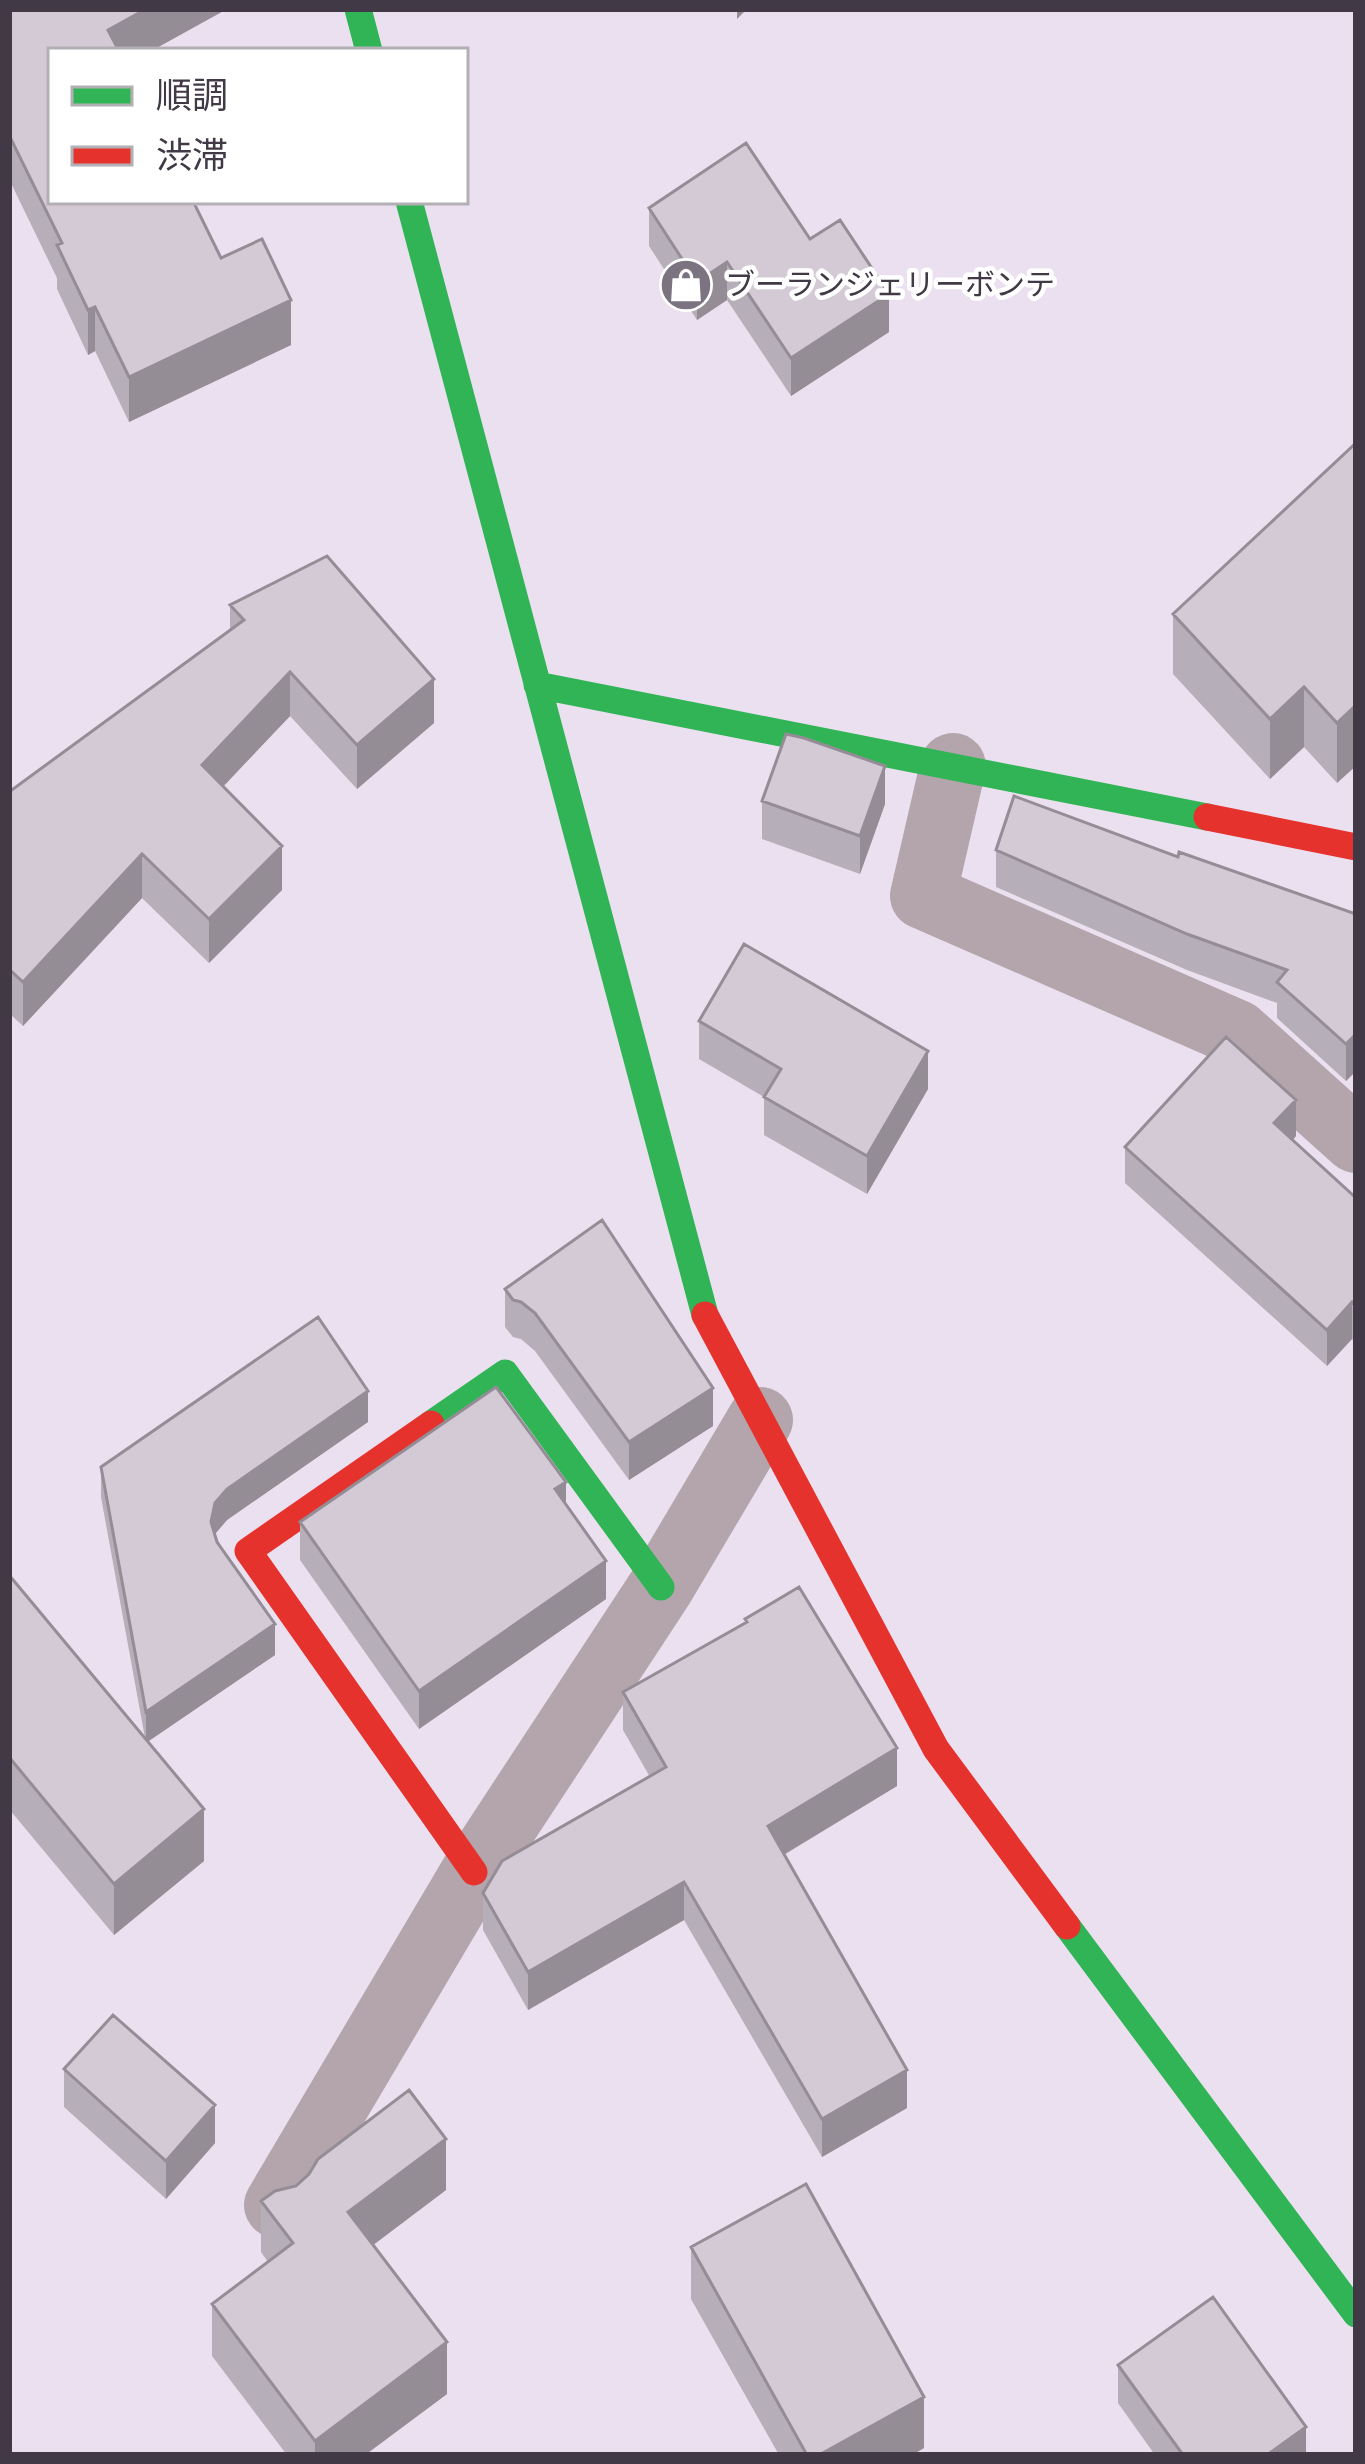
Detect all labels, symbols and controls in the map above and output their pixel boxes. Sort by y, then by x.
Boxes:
legend [48,48,468,204]
text: 順調 [156,75,228,118]
text: 渋滞 [156,135,228,178]
shop icon: ブーランジェリーボンテ [658,257,714,313]
place label: ブーランジェリーボンテ [725,267,1055,304]

